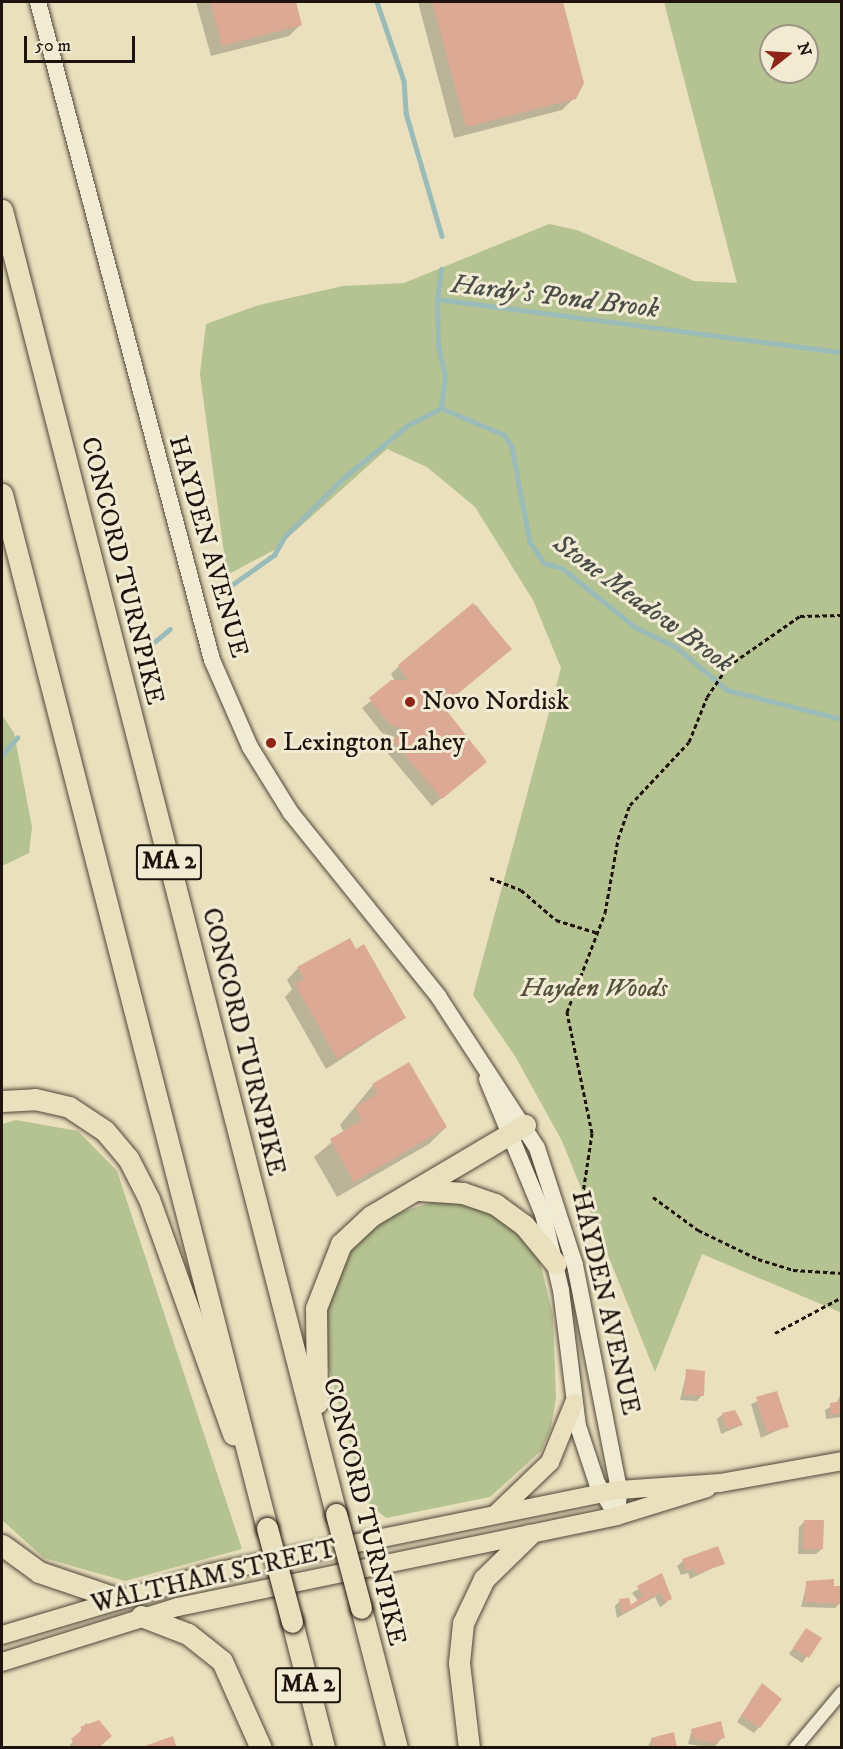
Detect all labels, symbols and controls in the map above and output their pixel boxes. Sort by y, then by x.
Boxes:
scale bar [27,24,138,62]
north arrow [759,24,819,84]
text: 50 m [35,35,71,57]
text: N [793,40,816,59]
water label: Hardy's Pond Brook [449,268,661,326]
street label: HAYDEN AVENUE [161,432,255,662]
street label: CONCORD TURNPIKE [74,434,170,708]
water label: Stone Meadow Brook [547,528,739,680]
place label: Novo Nordisk [422,686,569,718]
marker: Novo Nordisk [403,695,417,709]
place label: Lexington Lahey [283,727,465,759]
marker: Lexington Lahey [264,736,278,750]
road number: MA 2 [134,841,204,883]
street label: CONCORD TURNPIKE [195,905,291,1179]
park label: Hayden Woods [521,973,667,1005]
street label: HAYDEN AVENUE [564,1188,646,1418]
street label: CONCORD TURNPIKE [316,1375,412,1649]
street label: WALTHAM STREET [88,1534,340,1620]
road number: MA 2 [274,1664,342,1706]

